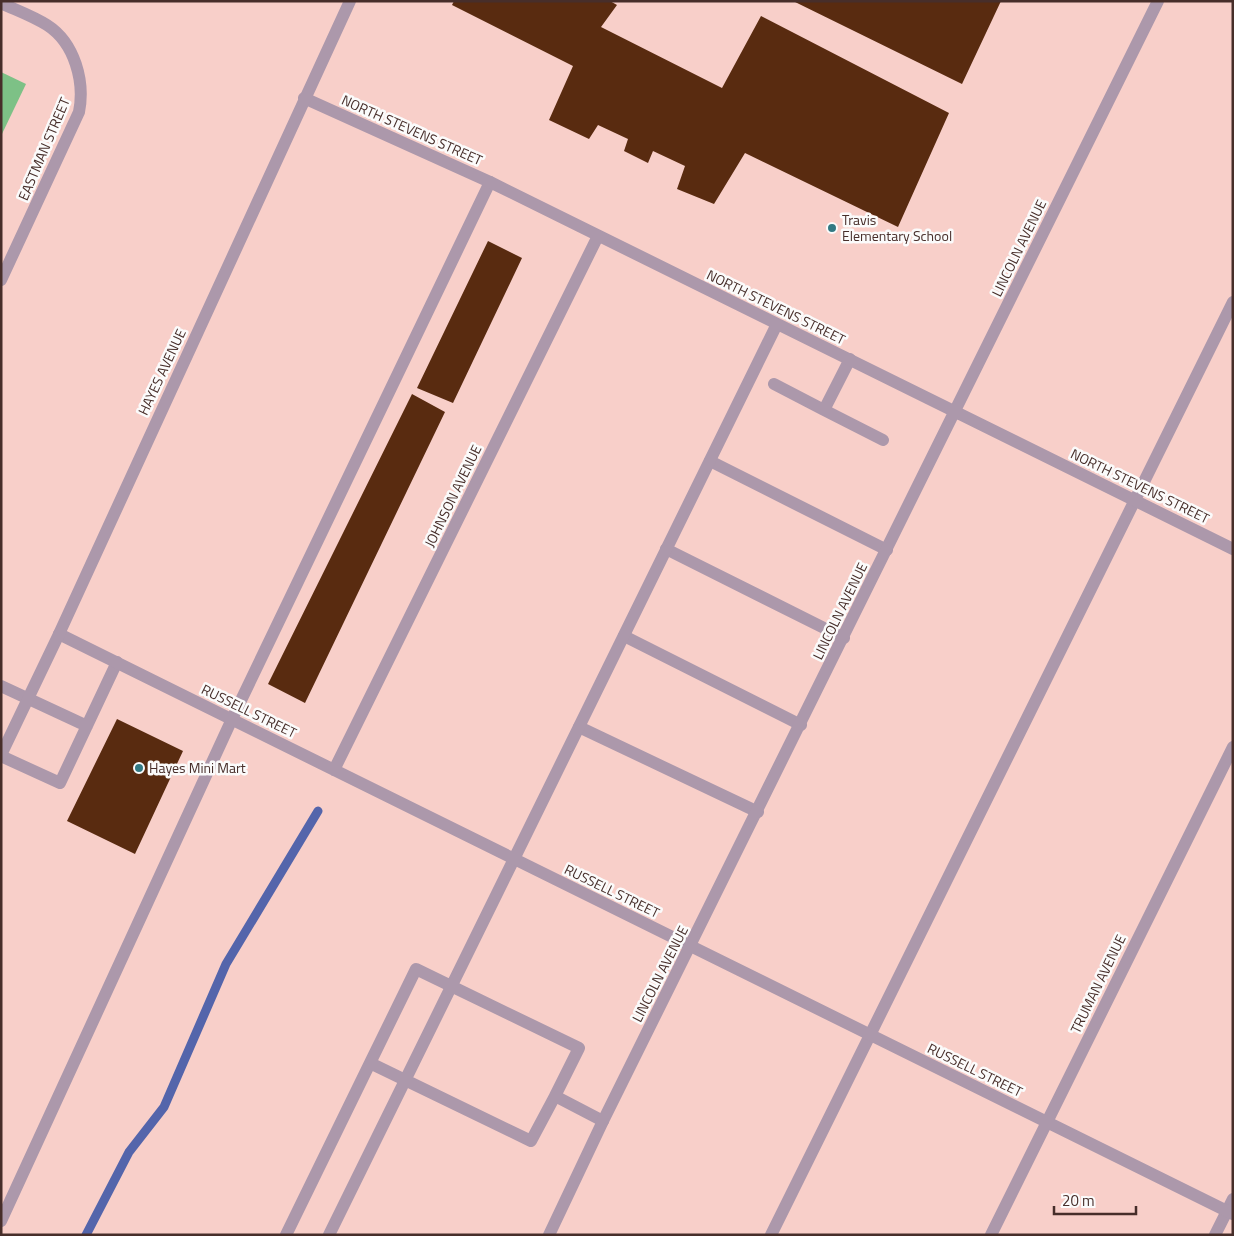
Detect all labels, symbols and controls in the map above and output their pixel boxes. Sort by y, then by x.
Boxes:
street label: NORTH STEVENS STREET [338,89,487,170]
street label: EASTMAN STREET [12,93,75,204]
street label: LINCOLN AVENUE [986,195,1051,300]
place label: Travis Elementary School [842,209,952,246]
marker: Travis Elementary School [826,222,838,234]
street label: NORTH STEVENS STREET [703,264,850,350]
street label: HAYES AVENUE [132,325,191,418]
street label: JOHNSON AVENUE [419,441,487,551]
street label: NORTH STEVENS STREET [1067,443,1214,529]
street label: LINCOLN AVENUE [807,558,872,663]
street label: RUSSELL STREET [198,678,301,743]
place label: Hayes Mini Mart [149,757,246,778]
marker: Hayes Mini Mart [133,762,145,774]
street label: RUSSELL STREET [561,858,664,923]
street label: LINCOLN AVENUE [626,922,693,1026]
street label: TRUMAN AVENUE [1065,931,1131,1037]
street label: RUSSELL STREET [924,1037,1027,1102]
scale bar [1054,1184,1136,1216]
text: 20 m [1062,1189,1095,1212]

